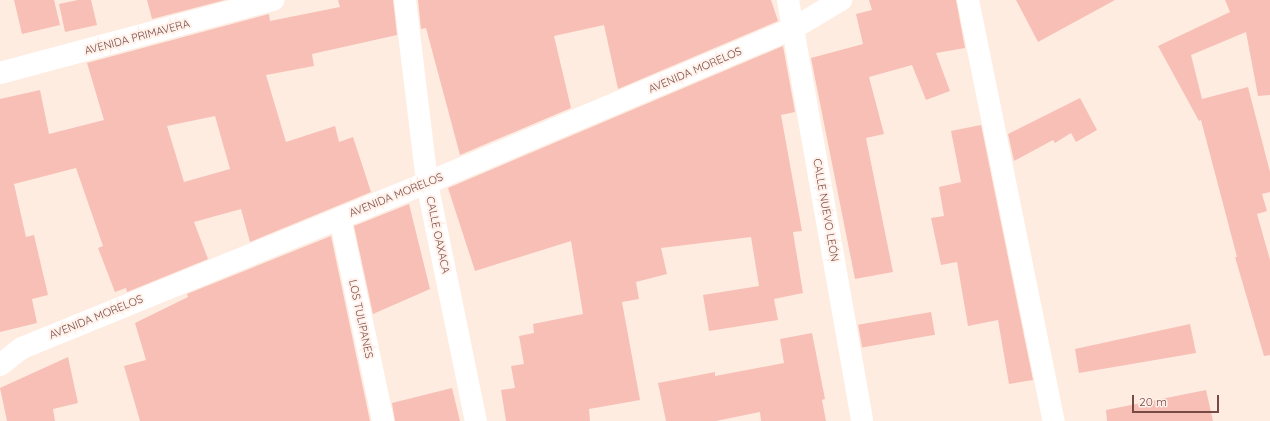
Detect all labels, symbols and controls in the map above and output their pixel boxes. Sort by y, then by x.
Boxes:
street label: AVENIDA PRIMAVERA [83,17,191,57]
street label: AVENIDA MORELOS [646,44,744,96]
street label: CALLE NUEVO LEÓN [810,157,842,263]
street label: AVENIDA MORELOS [347,170,445,220]
street label: CALLE OAXACA [423,195,453,275]
street label: LOS TULIPANES [346,278,376,360]
street label: AVENIDA MORELOS [47,292,145,342]
scale bar [1134,387,1221,413]
text: 20 m [1139,394,1167,409]

